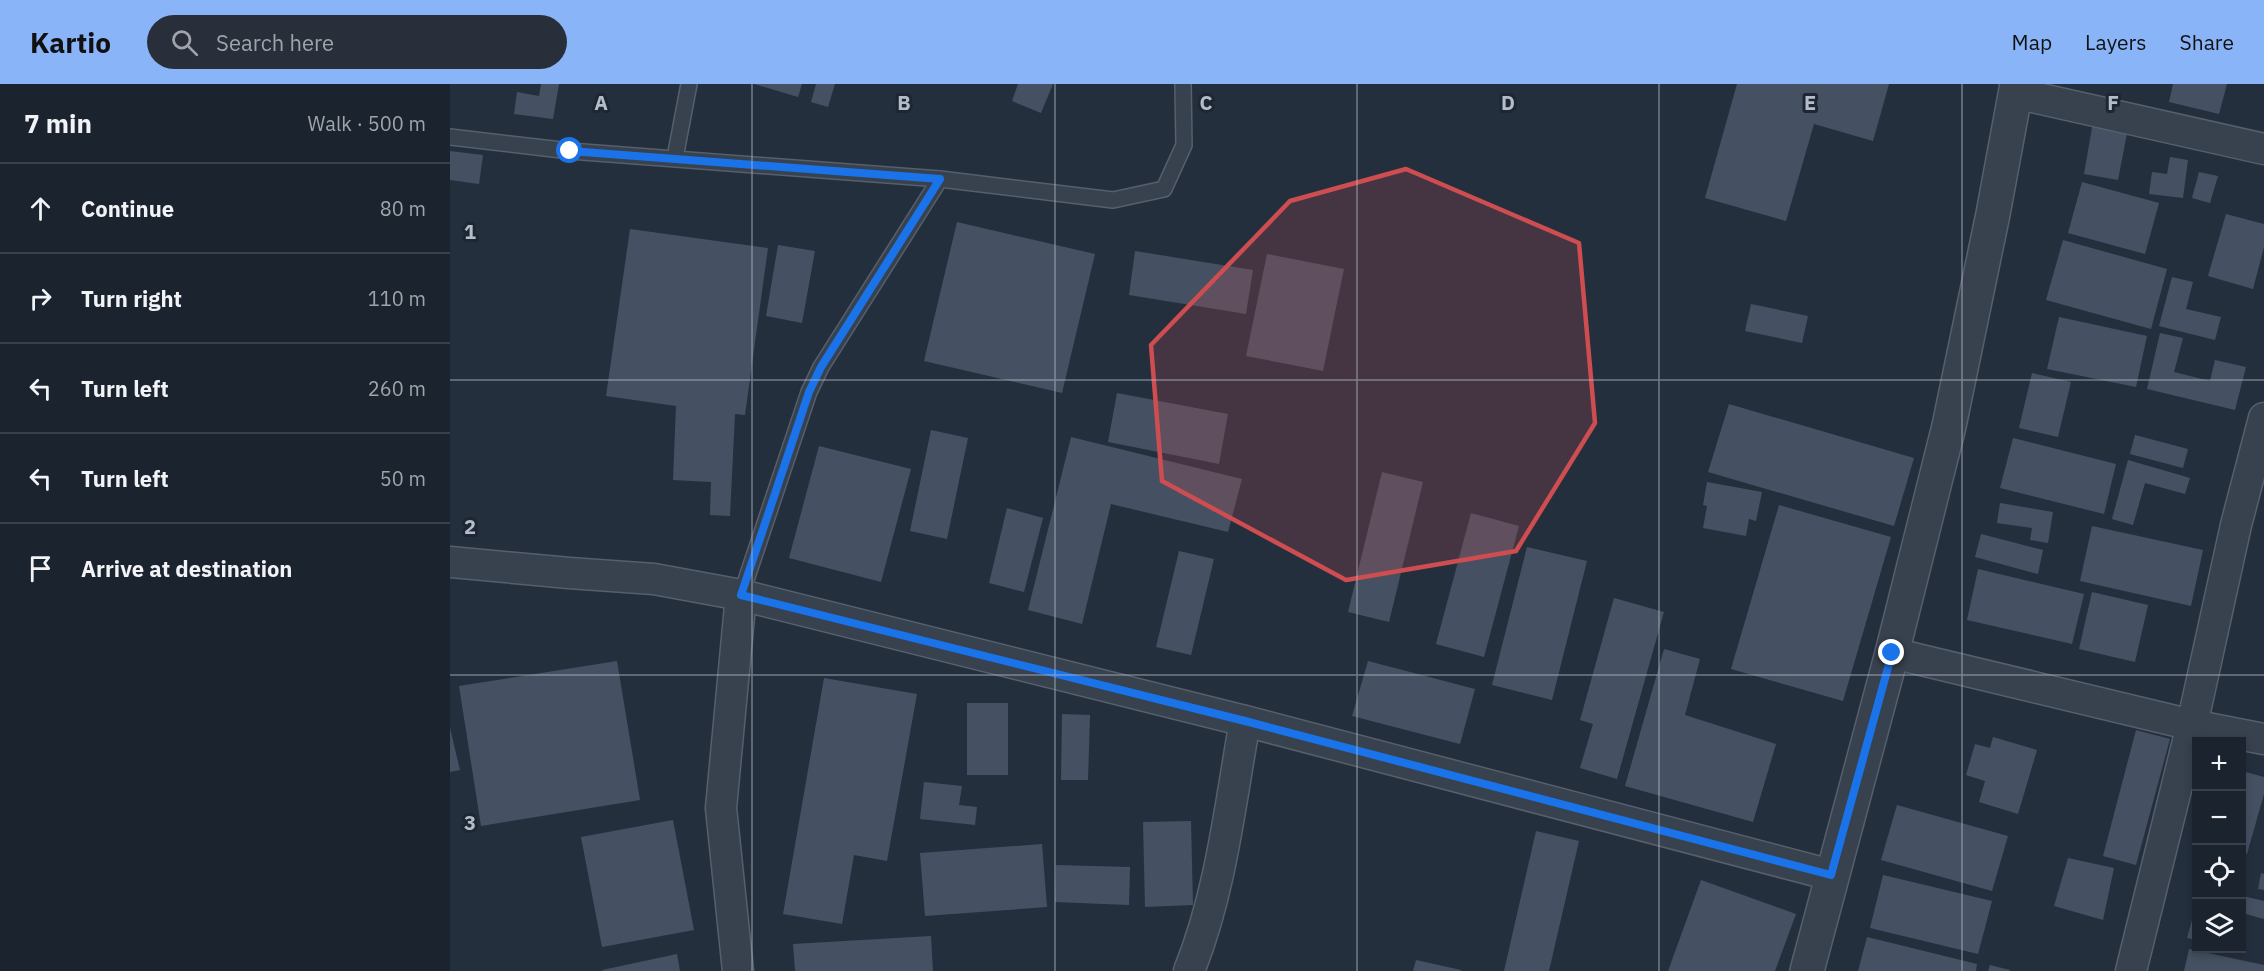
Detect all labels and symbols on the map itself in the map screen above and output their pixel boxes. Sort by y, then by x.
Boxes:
text: A [594,89,608,116]
text: B [897,89,911,116]
text: C [1199,89,1213,116]
text: D [1501,89,1515,116]
text: E [1804,89,1816,116]
text: F [2107,89,2119,116]
route start [556,137,582,163]
text: 1 [464,218,476,245]
text: 2 [464,513,476,540]
route end [1878,639,1904,665]
text: 3 [464,809,476,836]

